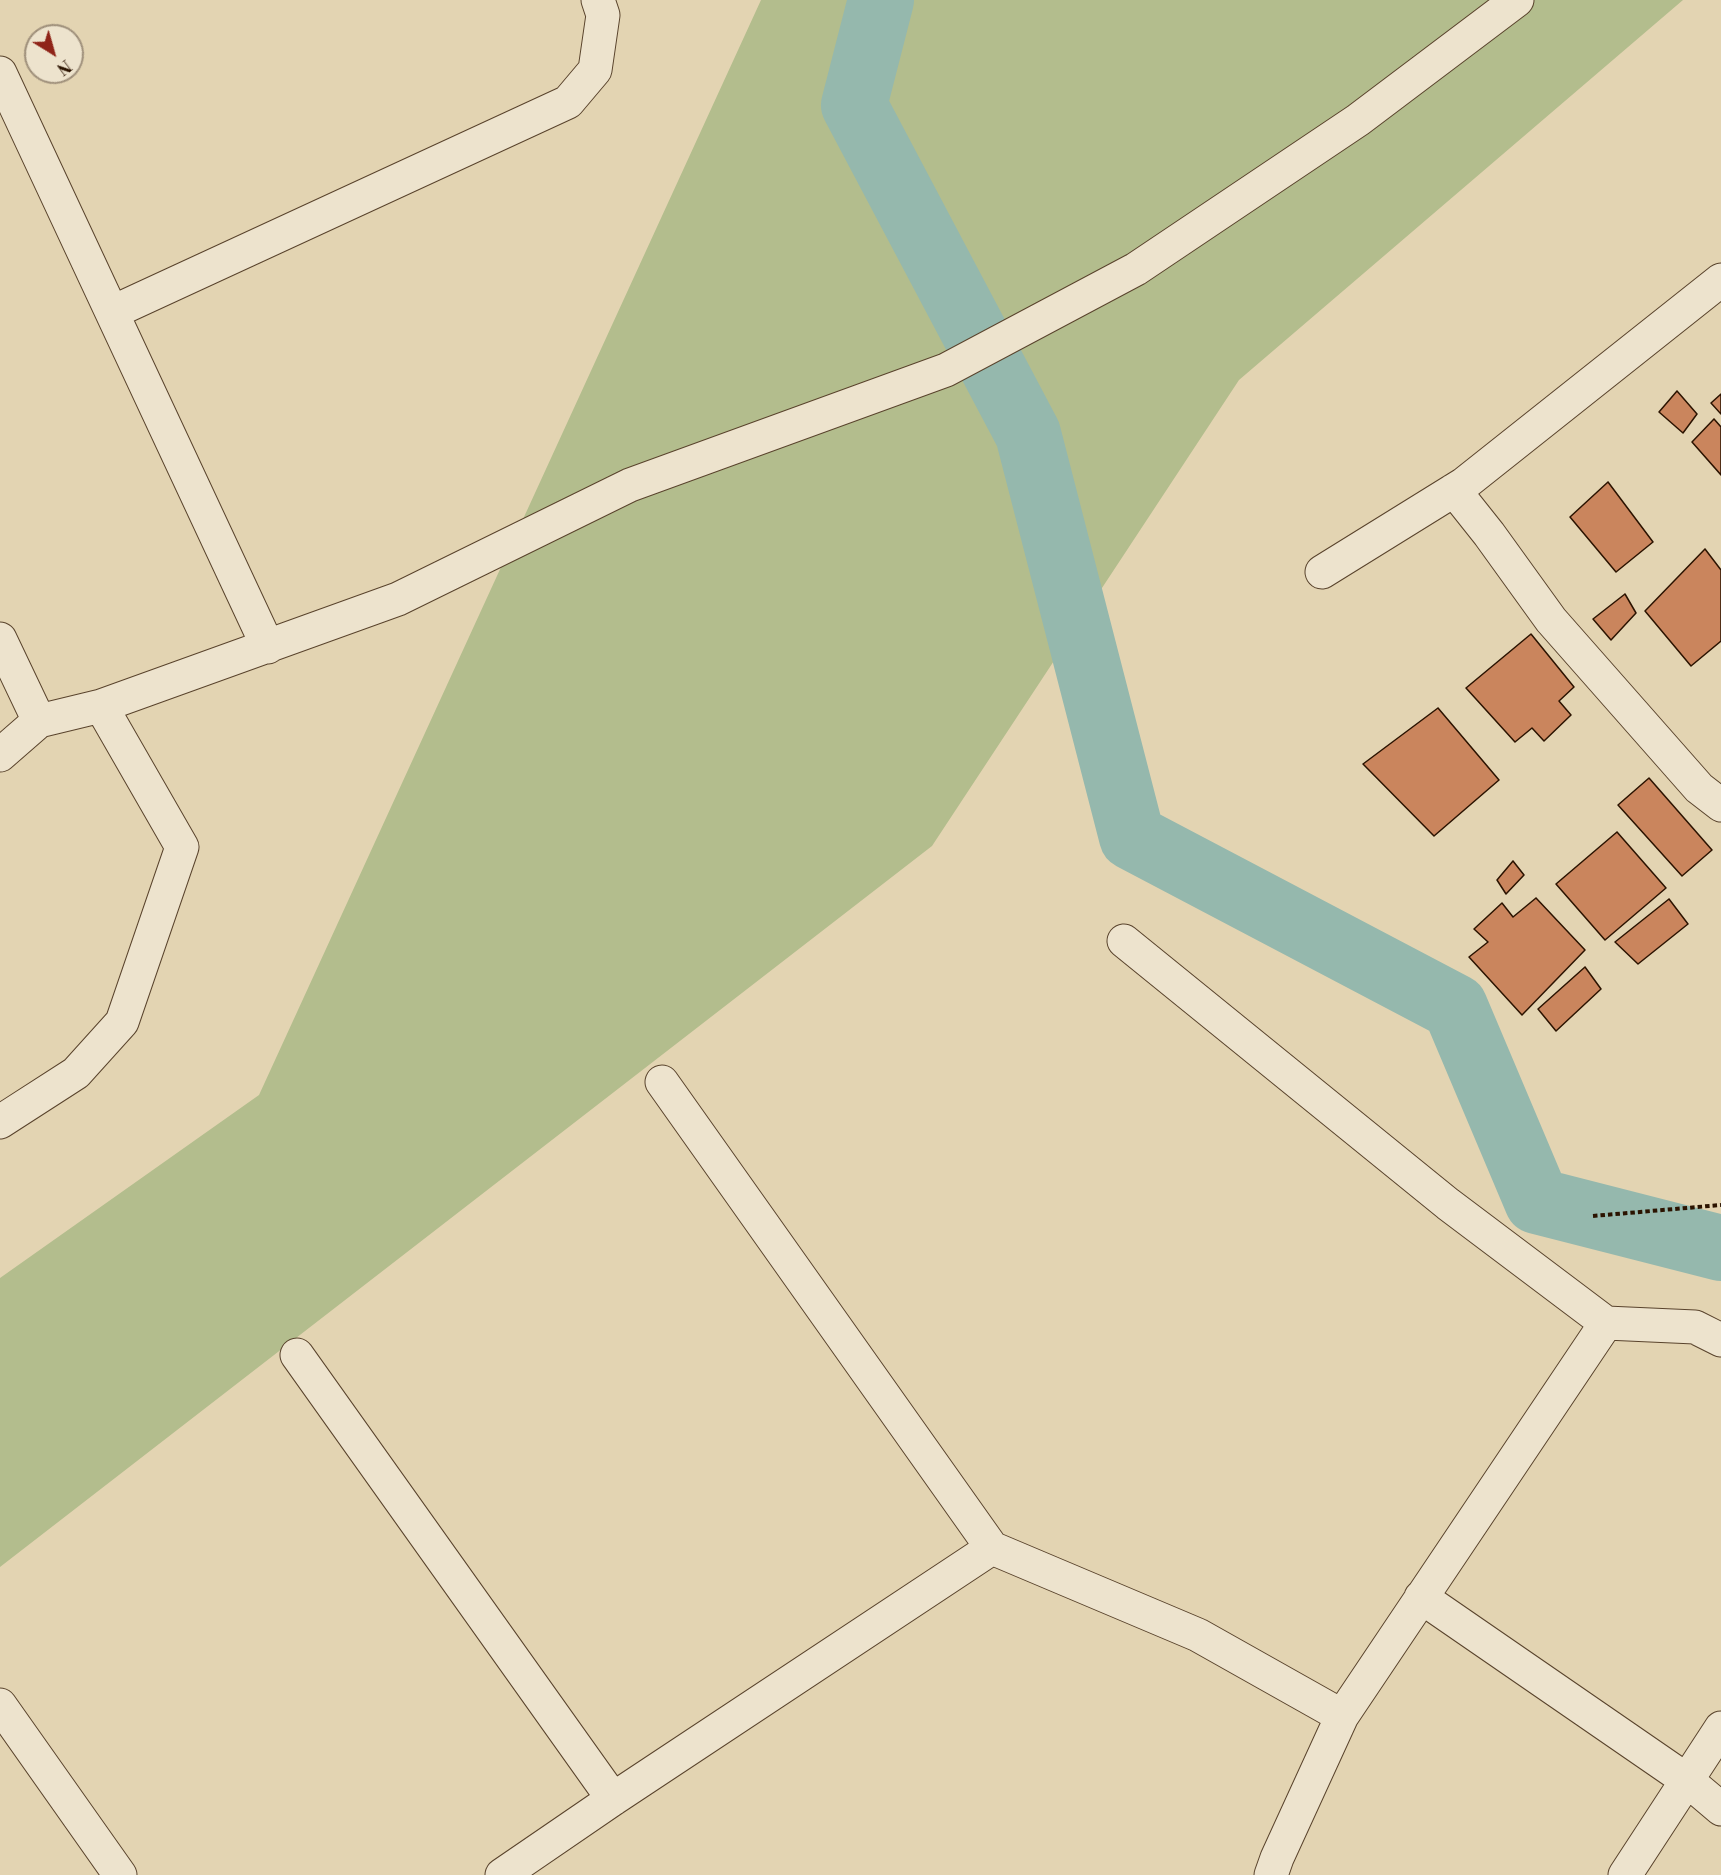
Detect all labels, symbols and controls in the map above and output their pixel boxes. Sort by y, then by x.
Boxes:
north arrow [24,24,84,84]
text: N [53,55,75,79]

